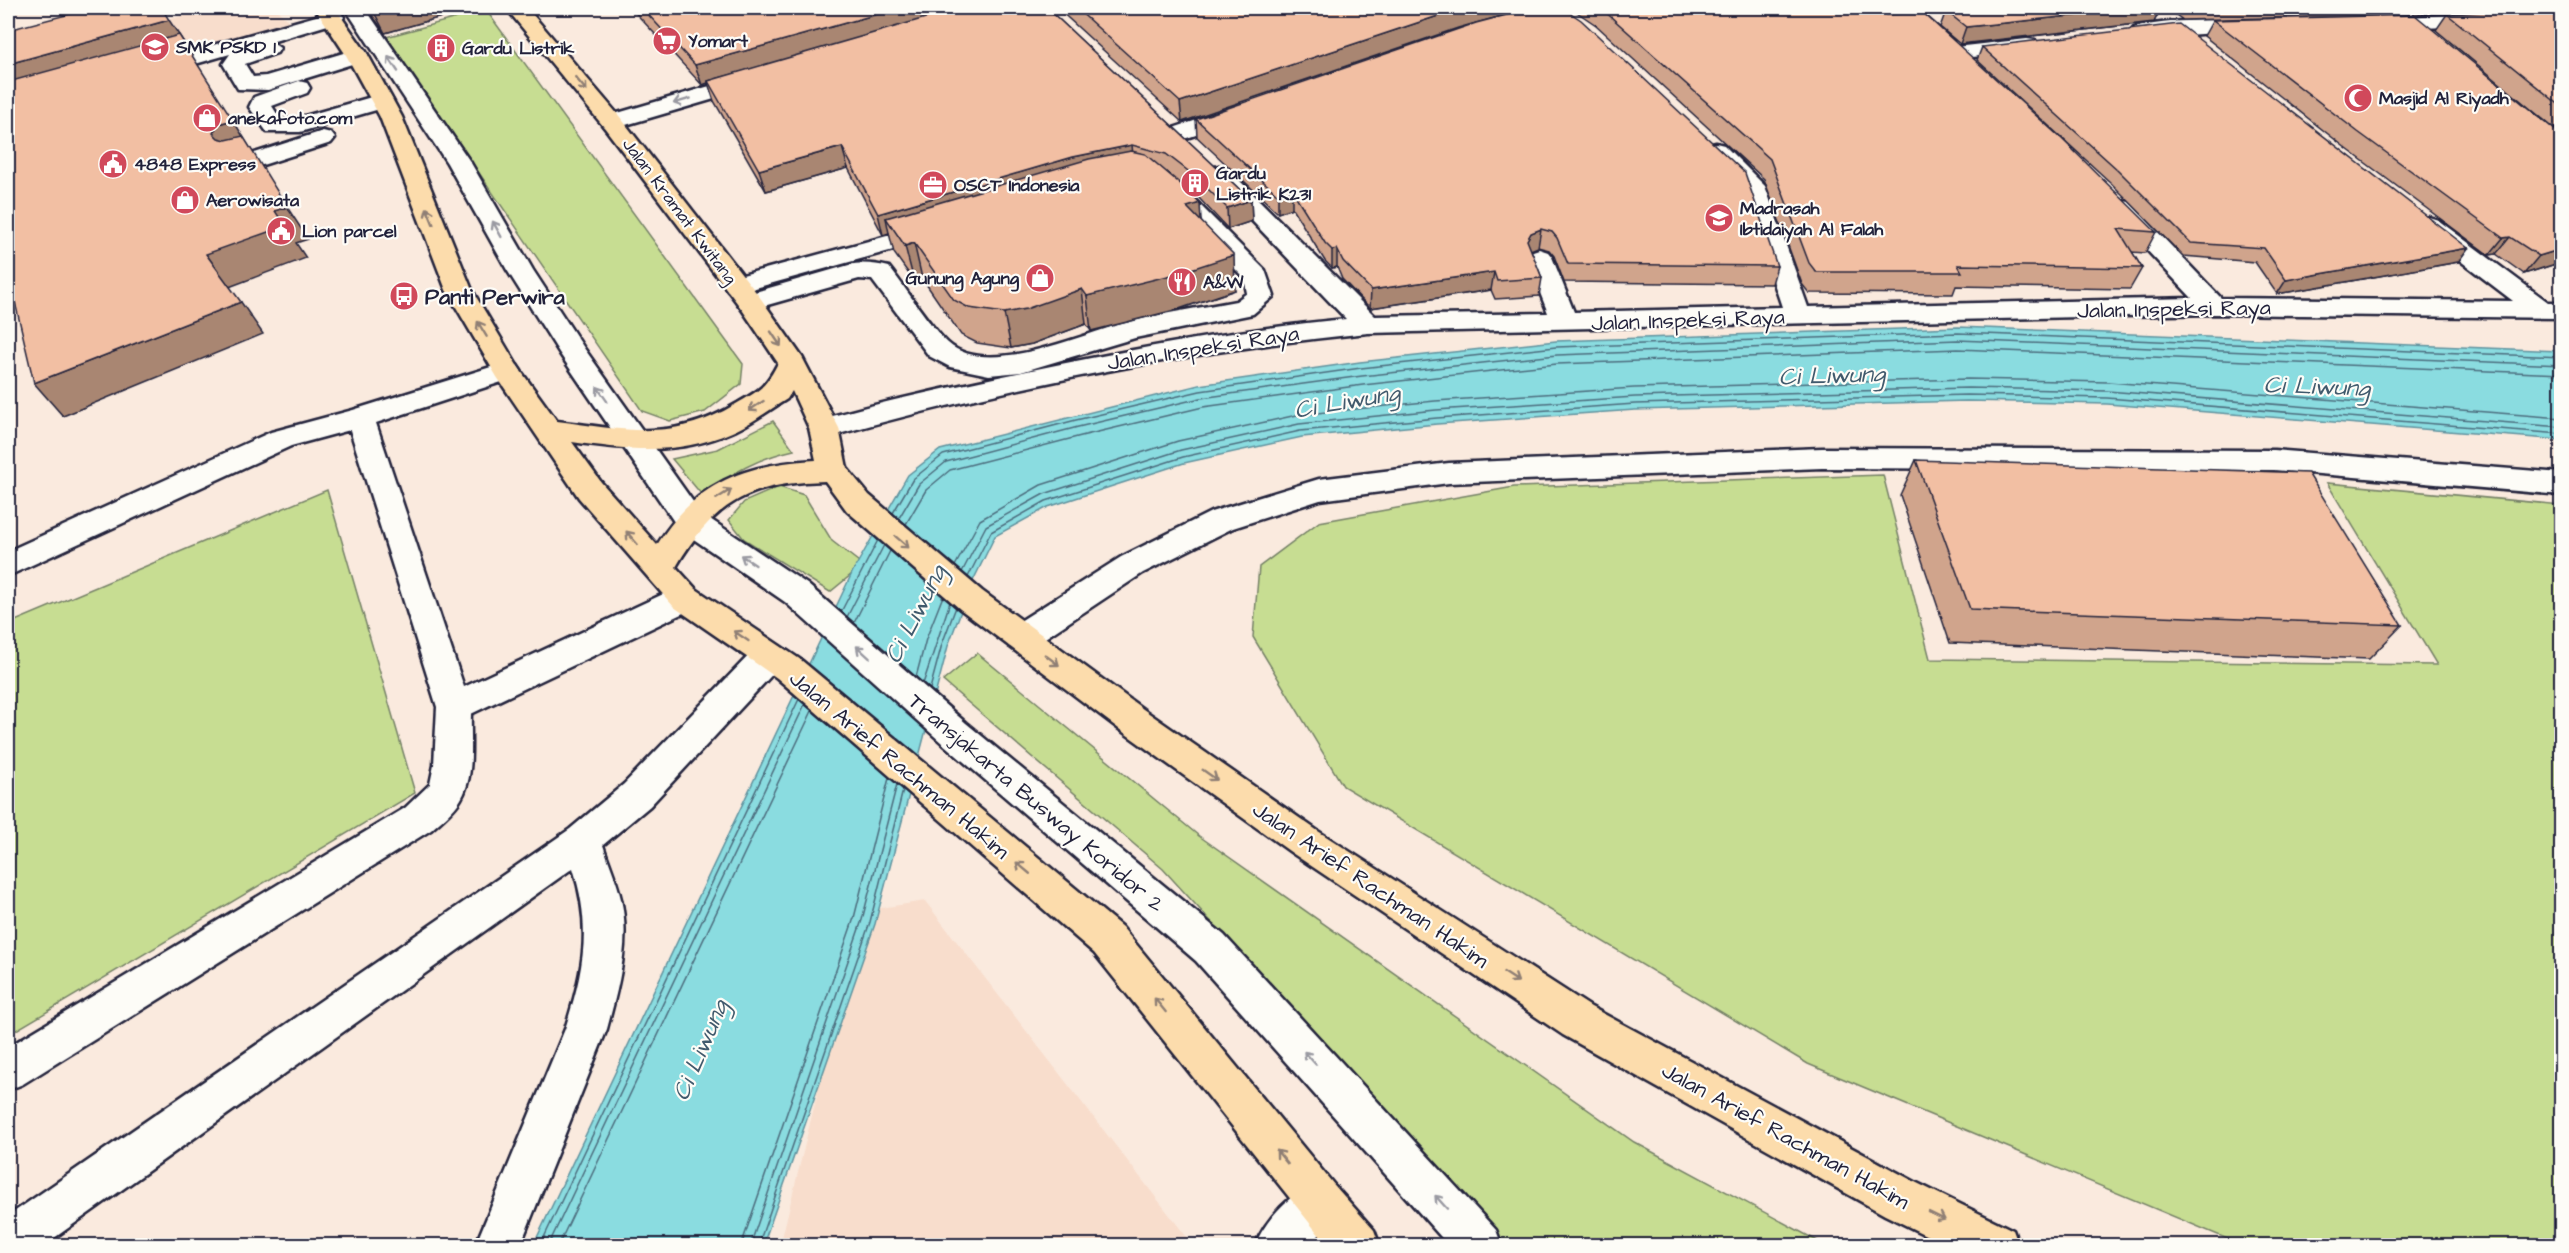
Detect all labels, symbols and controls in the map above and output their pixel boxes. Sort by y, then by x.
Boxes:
supermarket icon: Yomart [651,25,683,57]
place label: Yomart [688,29,749,54]
school or university icon: SMK PSKD 1 [139,31,171,63]
building icon: Gardu Listrik [425,32,457,64]
place label: SMK PSKD 1 [175,35,276,60]
place label: Gardu Listrik [462,36,575,61]
one-way arrow [387,56,399,73]
one-way arrow [574,76,587,92]
mosque icon: Masjid Al Riyadh [2342,82,2374,114]
place label: Masjid Al Riyadh [2379,86,2510,112]
one-way arrow [673,96,692,107]
shop icon: anekafoto.com [191,102,223,134]
place label: anekafoto.com [227,106,353,131]
street label: Jalan Kramat Kwitang [615,133,743,290]
public building icon: 4848 Express [97,148,129,180]
place label: 4848 Express [134,152,256,177]
place label: Gardu Listrik K231 [1216,161,1312,207]
building icon: Gardu Listrik K231 [1179,167,1211,199]
office icon: OSCT Indonesia [917,169,949,201]
place label: OSCT Indonesia [954,173,1080,198]
shop icon: Aerowisata [169,184,201,216]
place label: Aerowisata [206,188,300,213]
place label: Madrasah Ibtidaiyah Al Falah [1740,196,1884,243]
school or university icon: Madrasah Ibtidaiyah Al Falah [1703,202,1735,234]
one-way arrow [424,208,435,226]
public building icon: Lion parcel [265,215,297,247]
place label: Lion parcel [302,219,397,244]
one-way arrow [491,221,503,238]
shop icon: Gunung Agung [1024,262,1056,294]
place label: Gunung Agung [906,266,1020,292]
restaurant icon: A&W [1166,266,1198,298]
place label: A&W [1203,270,1244,295]
bus stop icon: Panti Perwira [388,280,420,312]
place label: Panti Perwira [425,282,566,313]
street label: Jalan Inspeksi Raya [2077,292,2271,328]
street label: Jalan Inspeksi Raya [1591,302,1785,340]
street label: Jalan Inspeksi Raya [1105,318,1301,380]
one-way arrow [476,321,488,338]
one-way arrow [770,330,782,347]
water label: Ci Liwung [1778,357,1887,396]
water label: Ci Liwung [2263,368,2372,407]
water label: Ci Liwung [1292,376,1404,429]
one-way arrow [595,386,608,402]
one-way arrow [748,400,764,412]
one-way arrow [715,488,732,500]
one-way arrow [625,531,639,546]
one-way arrow [894,535,909,549]
one-way arrow [740,554,756,566]
water label: Ci Liwung [877,558,957,670]
one-way arrow [733,630,749,642]
one-way arrow [856,645,871,659]
one-way arrow [1043,654,1059,666]
street label: Jalan Arief Rachman Hakim [782,664,1016,867]
street label: Transjakarta Busway Koridor 2 [901,686,1171,921]
one-way arrow [1201,769,1217,781]
street label: Jalan Arief Rachman Hakim [1246,794,1494,976]
one-way arrow [1016,861,1031,875]
one-way arrow [1502,971,1519,983]
water label: Ci Liwung [664,993,739,1106]
one-way arrow [1154,997,1167,1013]
one-way arrow [1303,1051,1317,1066]
street label: Jalan Arief Rachman Hakim [1656,1055,1915,1217]
one-way arrow [1276,1149,1289,1165]
one-way arrow [1434,1195,1448,1210]
one-way arrow [1928,1211,1946,1223]

